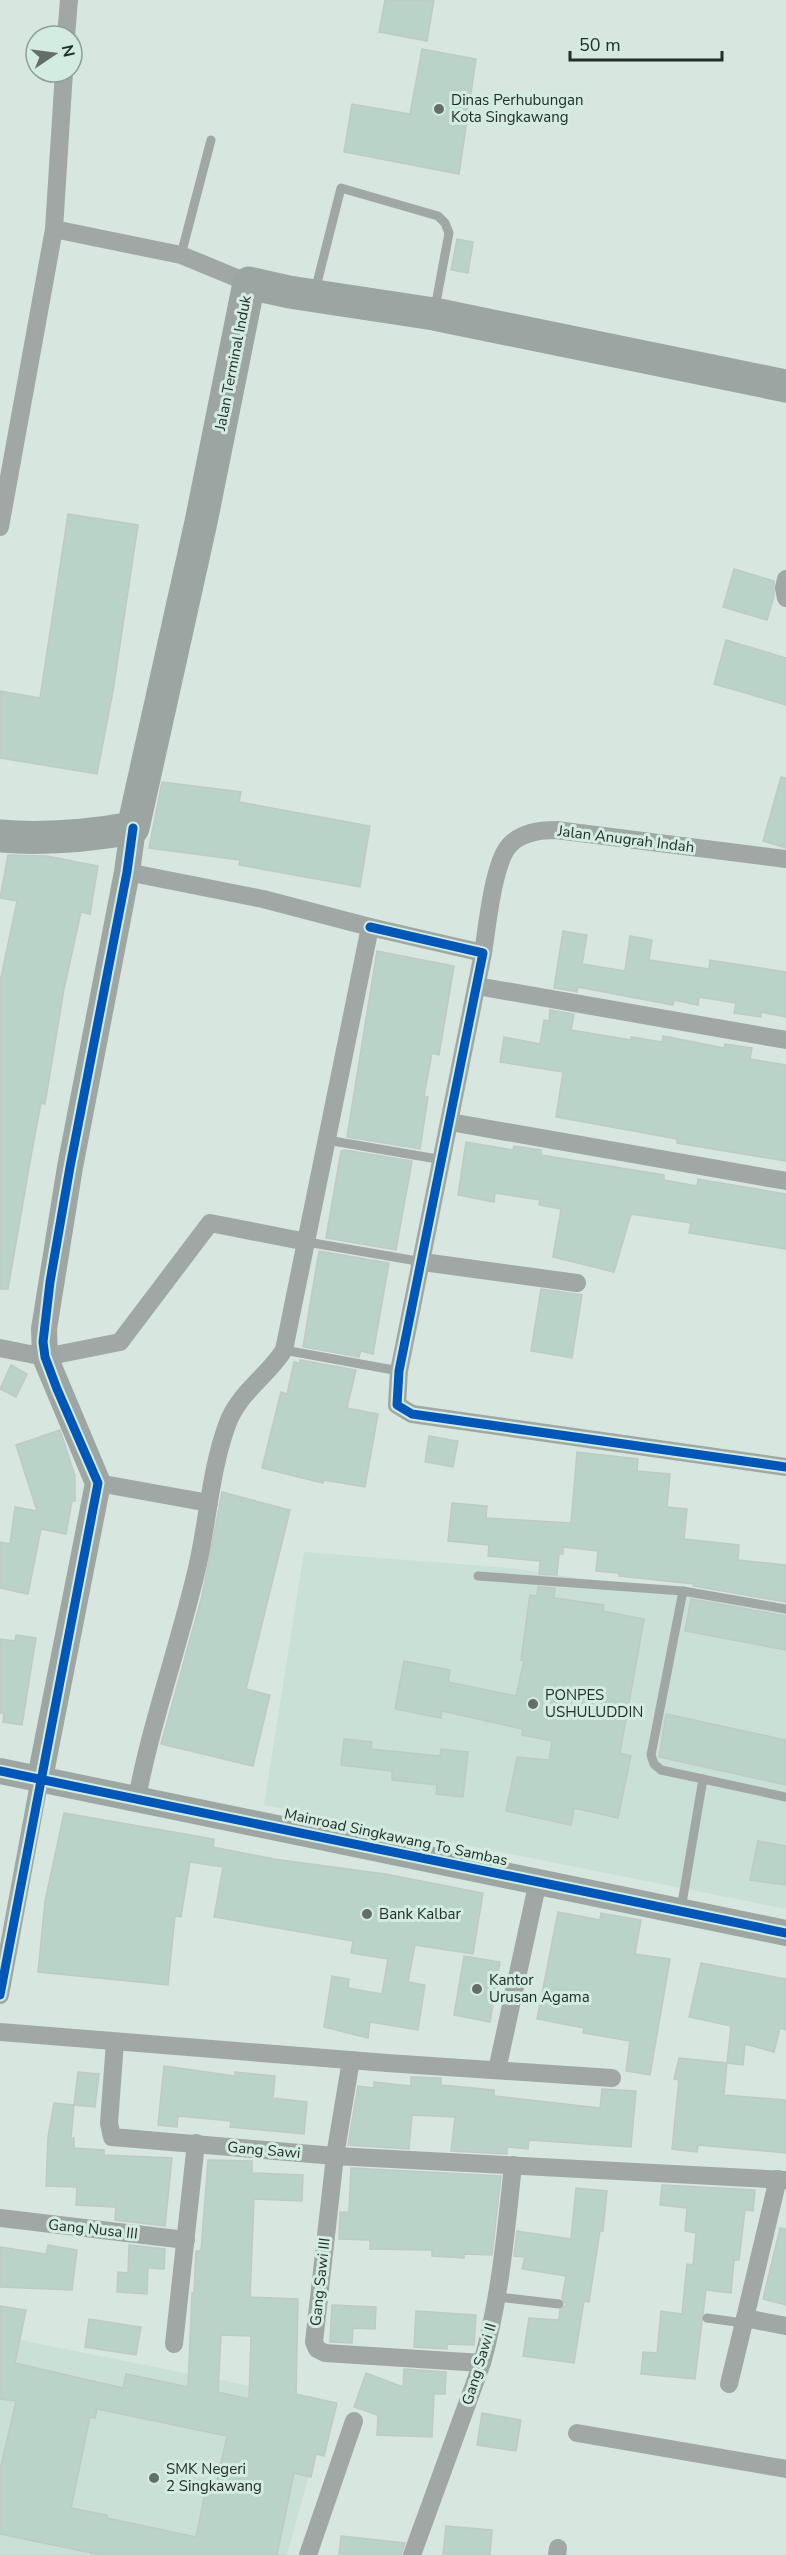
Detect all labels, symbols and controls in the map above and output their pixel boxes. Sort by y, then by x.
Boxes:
north arrow [24,24,84,84]
scale bar [570,24,722,62]
text: 50 m [579,33,621,57]
text: N [56,43,80,59]
place label: Dinas Perhubungan Kota Singkawang [451,90,584,127]
marker: Dinas Perhubungan Kota Singkawang [432,102,446,116]
street label: Jalan Terminal Induk [210,293,256,433]
street label: Jalan Anugrah Indah [556,821,695,857]
place label: PONPES USHULUDDIN [545,1685,643,1722]
marker: PONPES USHULUDDIN [526,1697,540,1711]
street label: Mainroad Singkawang To Sambas [282,1804,510,1870]
place label: Bank Kalbar [379,1904,461,1924]
marker: Bank Kalbar [360,1907,374,1921]
place label: Kantor Urusan Agama [489,1970,590,2007]
marker: Kantor Urusan Agama [470,1982,484,1996]
street label: Gang Sawi [227,2137,301,2163]
street label: Gang Nusa III [47,2214,139,2244]
street label: Gang Sawi III [305,2237,335,2327]
street label: Gang Sawi II [457,2321,501,2407]
place label: SMK Negeri 2 Singkawang [166,2459,262,2496]
marker: SMK Negeri 2 Singkawang [147,2471,161,2485]

